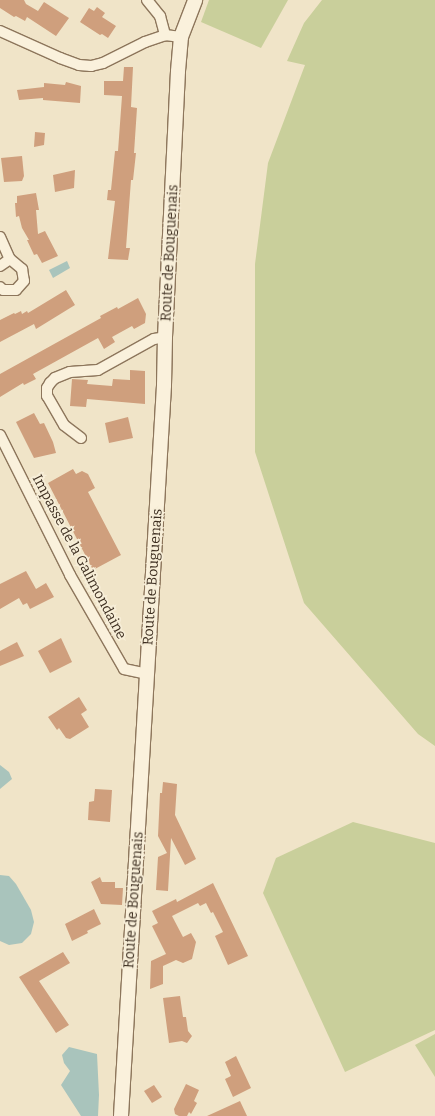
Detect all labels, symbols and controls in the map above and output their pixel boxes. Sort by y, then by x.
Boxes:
street label: Route de Bouguenais [158,184,182,322]
street label: Impasse de la Galimondaine [28,472,130,642]
street label: Route de Bouguenais [140,508,166,646]
street label: Route de Bouguenais [121,831,147,969]

